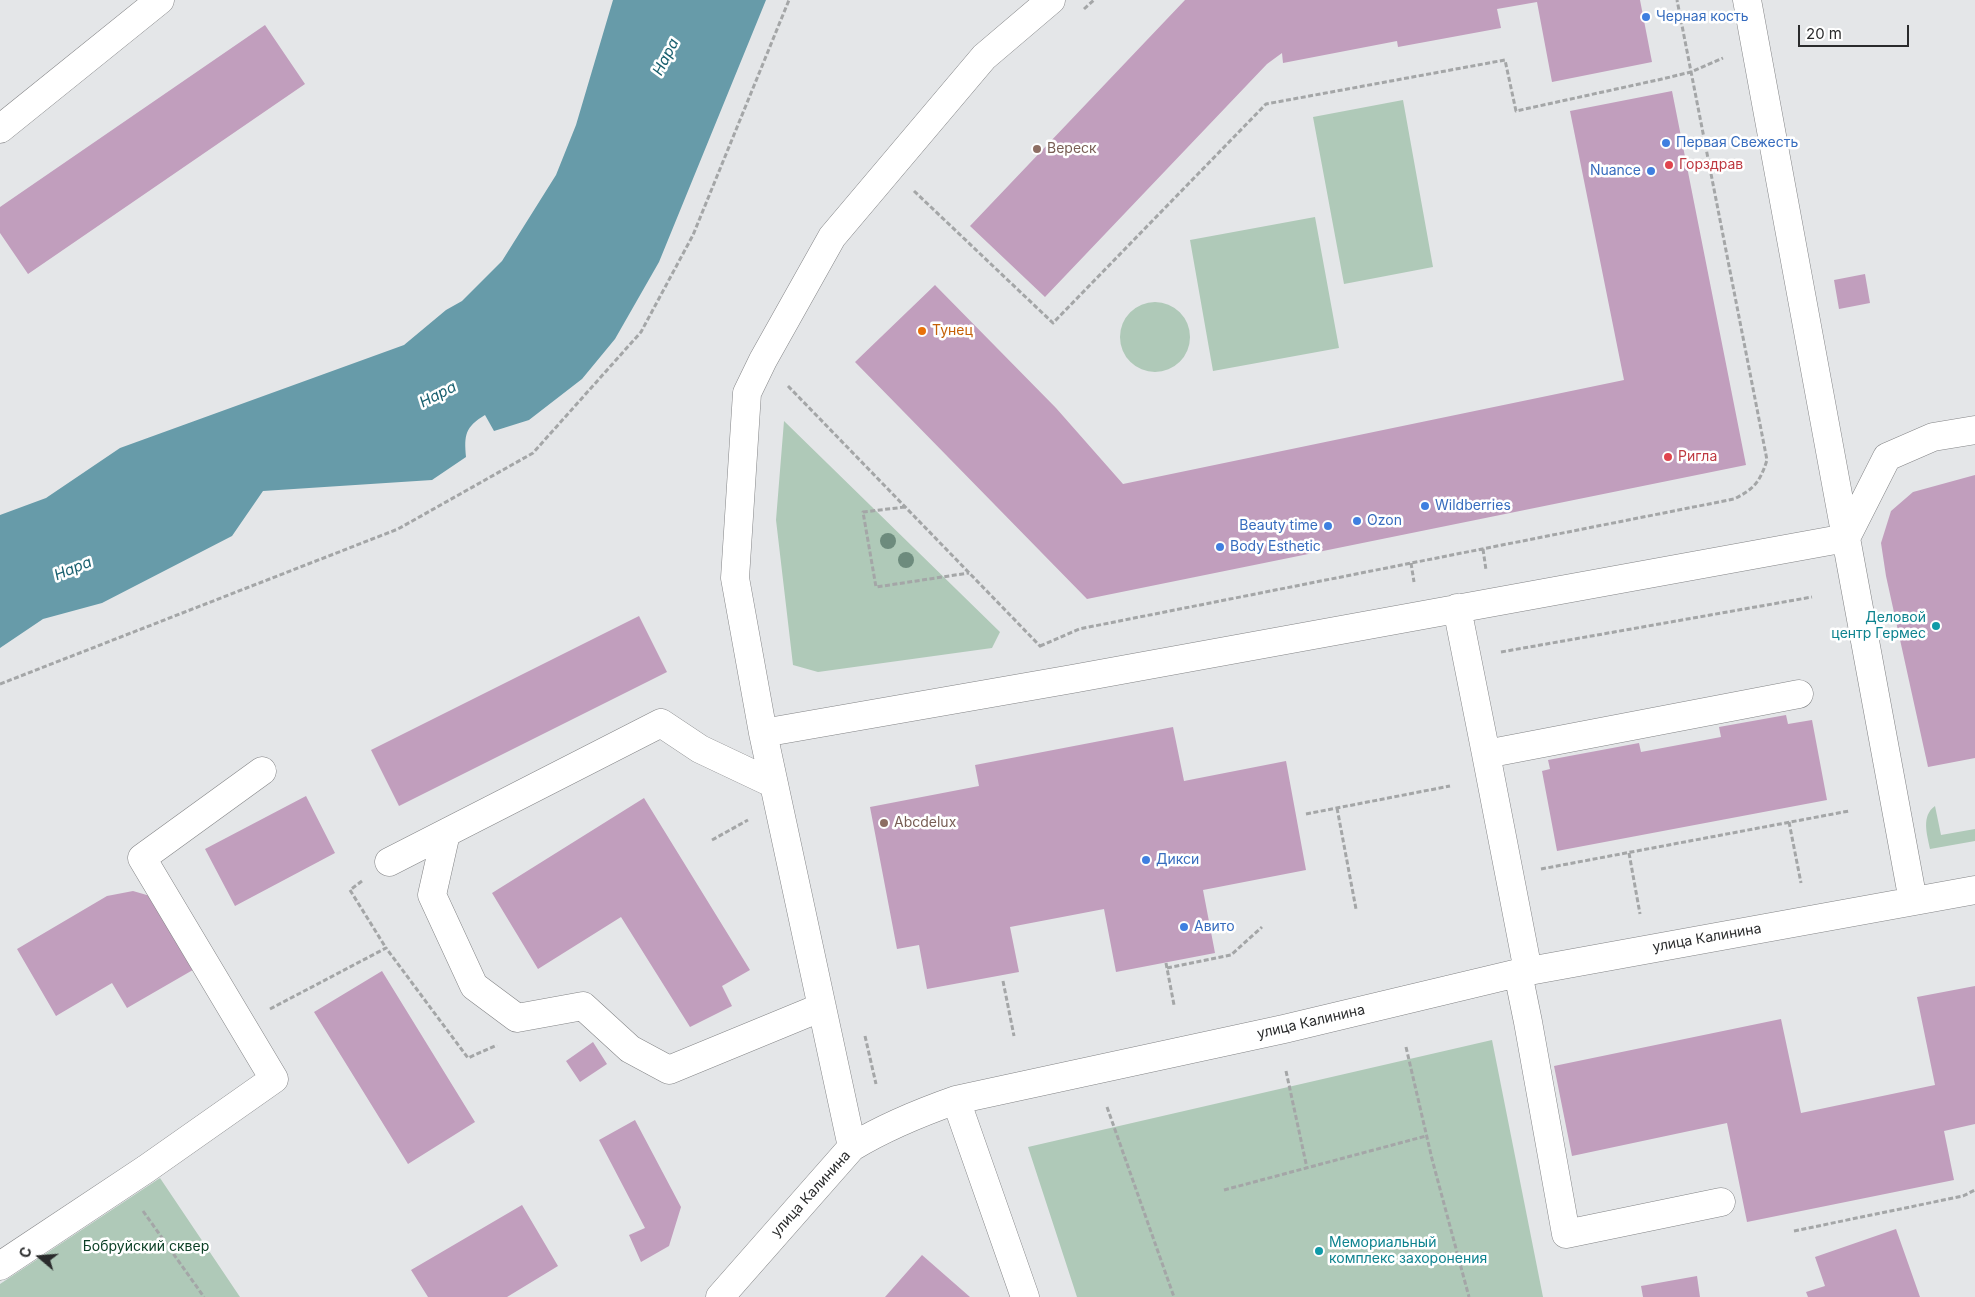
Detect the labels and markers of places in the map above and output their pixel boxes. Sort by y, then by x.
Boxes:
place label: Черная кость [1656,9,1749,25]
marker: Черная кость [1640,11,1652,23]
place label: Первая Свежесть [1676,135,1798,151]
marker: Первая Свежесть [1660,137,1672,149]
place label: Вереcк [1047,141,1097,157]
marker: Вереcк [1031,143,1043,155]
place label: Горздрав [1679,157,1743,173]
marker: Горздрав [1663,159,1675,171]
place label: Nuance [1590,163,1641,179]
marker: Nuance [1645,165,1657,177]
place label: Тунец [932,323,973,339]
marker: Тунец [916,325,928,337]
place label: Ригла [1678,449,1717,465]
marker: Ригла [1662,451,1674,463]
place label: Wildberries [1435,498,1511,514]
marker: Wildberries [1419,500,1431,512]
place label: Ozon [1367,513,1402,529]
marker: Ozon [1351,515,1363,527]
place label: Beauty time [1239,518,1318,534]
marker: Beauty time [1322,520,1334,532]
place label: Body Esthetic [1230,539,1321,555]
marker: Body Esthetic [1214,541,1226,553]
place label: Деловой центр Гермес [1831,610,1926,642]
marker: Деловой центр Гермес [1930,620,1942,632]
place label: Abcdelux [894,815,956,831]
marker: Abcdelux [878,817,890,829]
place label: Дикси [1156,852,1199,868]
marker: Дикси [1140,854,1152,866]
place label: Авито [1194,919,1235,935]
marker: Авито [1178,921,1190,933]
place label: Мемориальный комплекс захоронения [1329,1235,1487,1268]
marker: Мемориальный комплекс захоронения [1313,1245,1325,1257]

